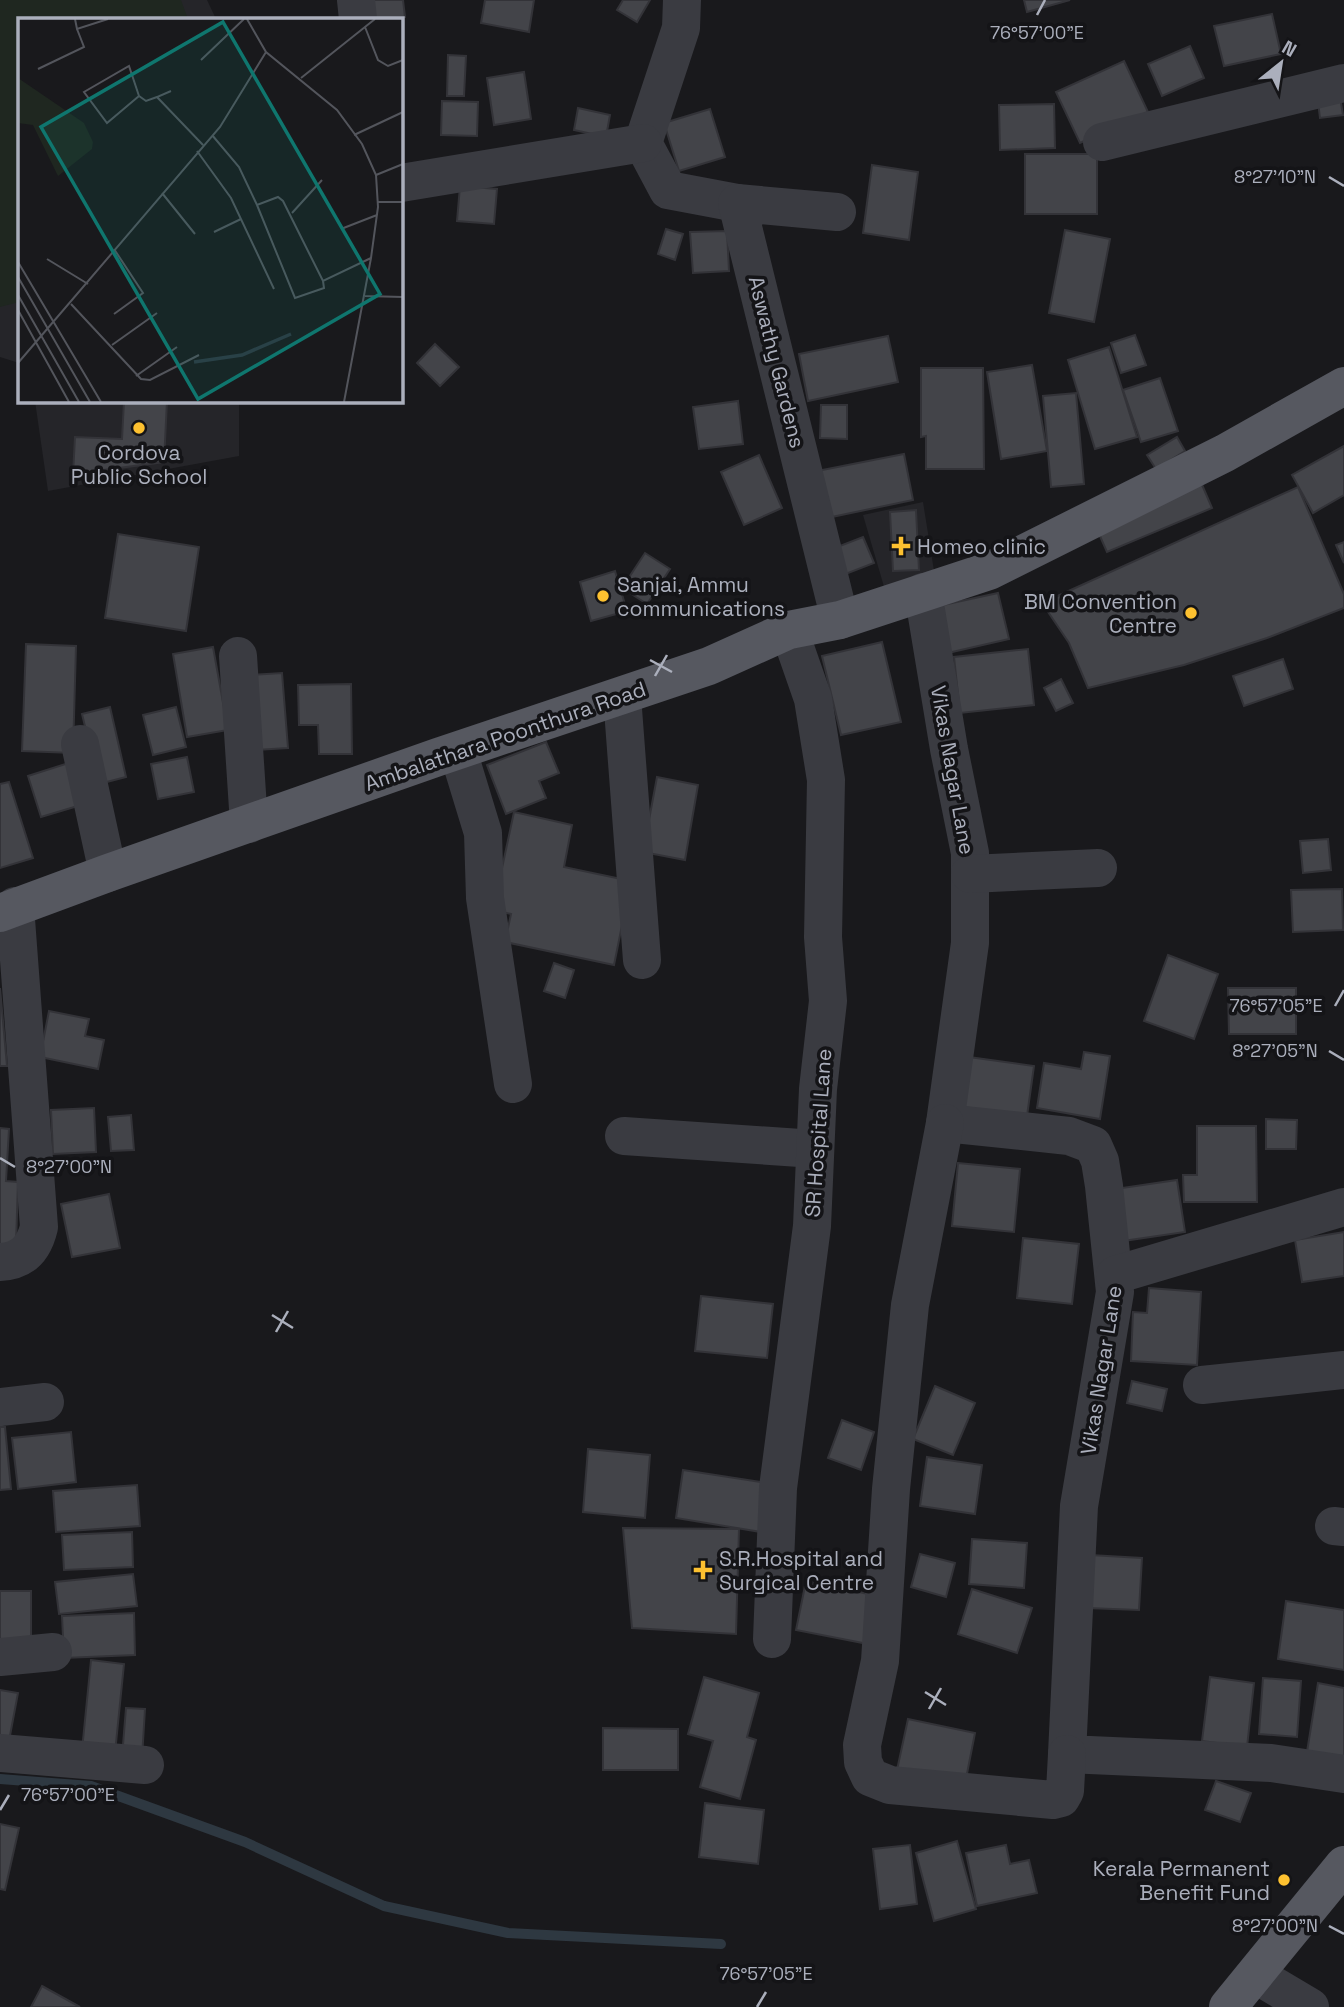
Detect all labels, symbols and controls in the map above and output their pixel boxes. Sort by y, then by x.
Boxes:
inset map [18,18,402,402]
text: 76°57'00"E [990,21,1084,44]
north arrow [1246,28,1316,98]
text: N [1277,35,1301,63]
text: 8°27'10"N [1234,165,1316,188]
street label: Aswathy Gardens [743,273,811,451]
marker: Cordova Public School [131,420,147,436]
place label: Cordova Public School [71,439,207,490]
place label: Homeo clinic [917,533,1046,560]
marker: Homeo clinic [891,536,911,556]
place label: Sanjai, Ammu communications [617,571,785,622]
marker: Sanjai, Ammu communications [595,588,611,604]
place label: BM Convention Centre [1024,588,1177,639]
marker: BM Convention Centre [1183,605,1199,621]
street label: Ambalathara Poonthura Road [361,675,649,797]
street label: Vikas Nagar Lane [925,683,981,857]
text: 76°57'05"E [1229,994,1323,1017]
text: 8°27'05"N [1232,1039,1318,1062]
street label: SR Hospital Lane [799,1048,837,1218]
text: 8°27'00"N [26,1155,112,1178]
street label: Vikas Nagar Lane [1074,1283,1128,1457]
place label: S.R.Hospital and Surgical Centre [719,1545,883,1596]
marker: S.R.Hospital and Surgical Centre [693,1560,713,1580]
text: 76°57'00"E [21,1783,115,1806]
place label: Kerala Permanent Benefit Fund [1093,1855,1270,1906]
marker: Kerala Permanent Benefit Fund [1276,1872,1292,1888]
text: 8°27'00"N [1232,1914,1318,1937]
text: 76°57'05"E [719,1962,813,1985]

